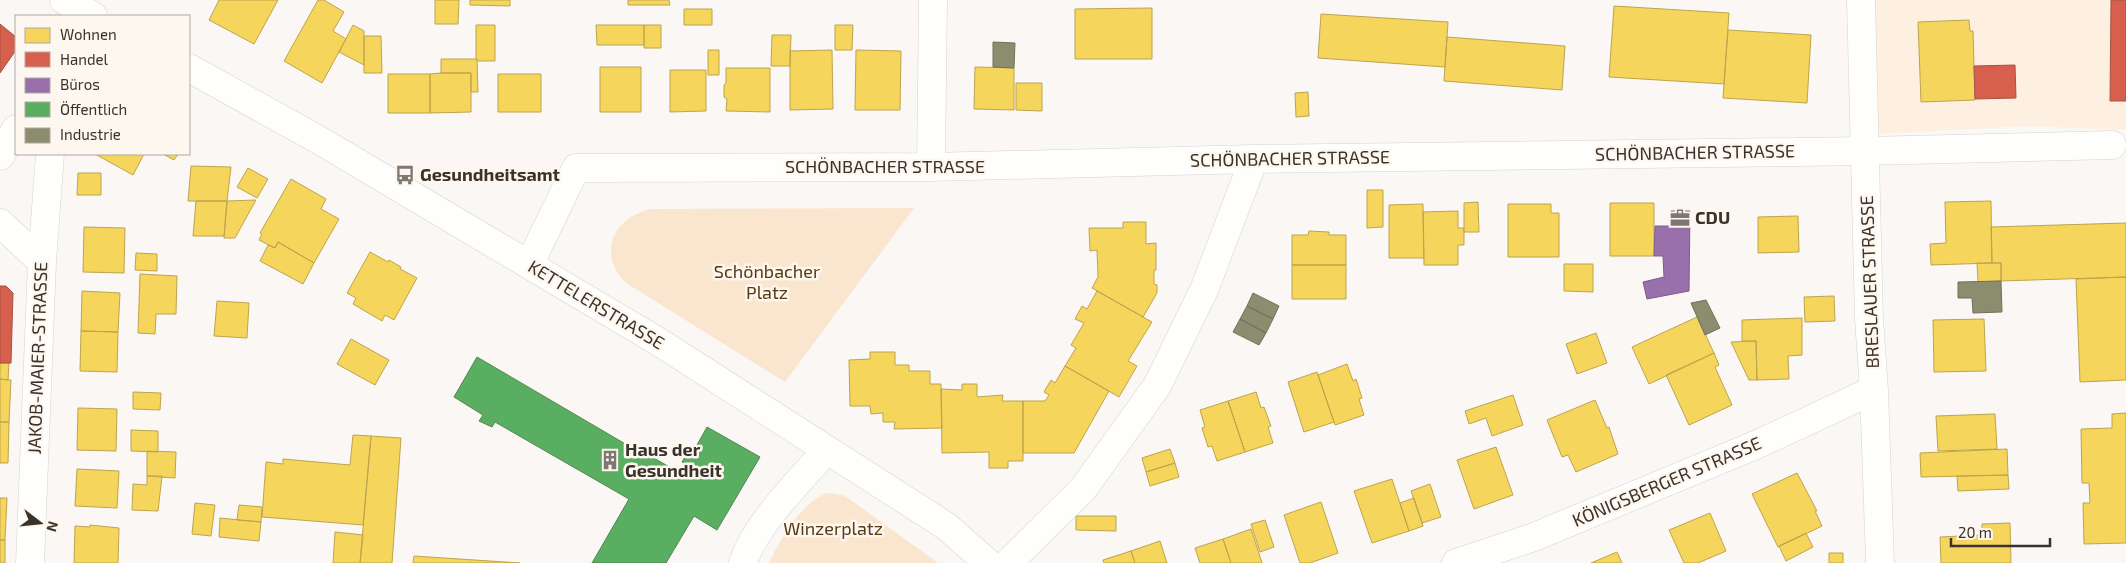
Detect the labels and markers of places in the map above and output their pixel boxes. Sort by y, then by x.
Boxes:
place label: Gesundheitsamt [420,163,561,185]
bus stop icon: Gesundheitsamt [394,164,416,186]
place label: CDU [1695,206,1730,228]
office icon: CDU [1669,207,1691,229]
place label: Haus der Gesundheit [625,438,723,481]
building icon: Haus der Gesundheit [599,449,621,471]

